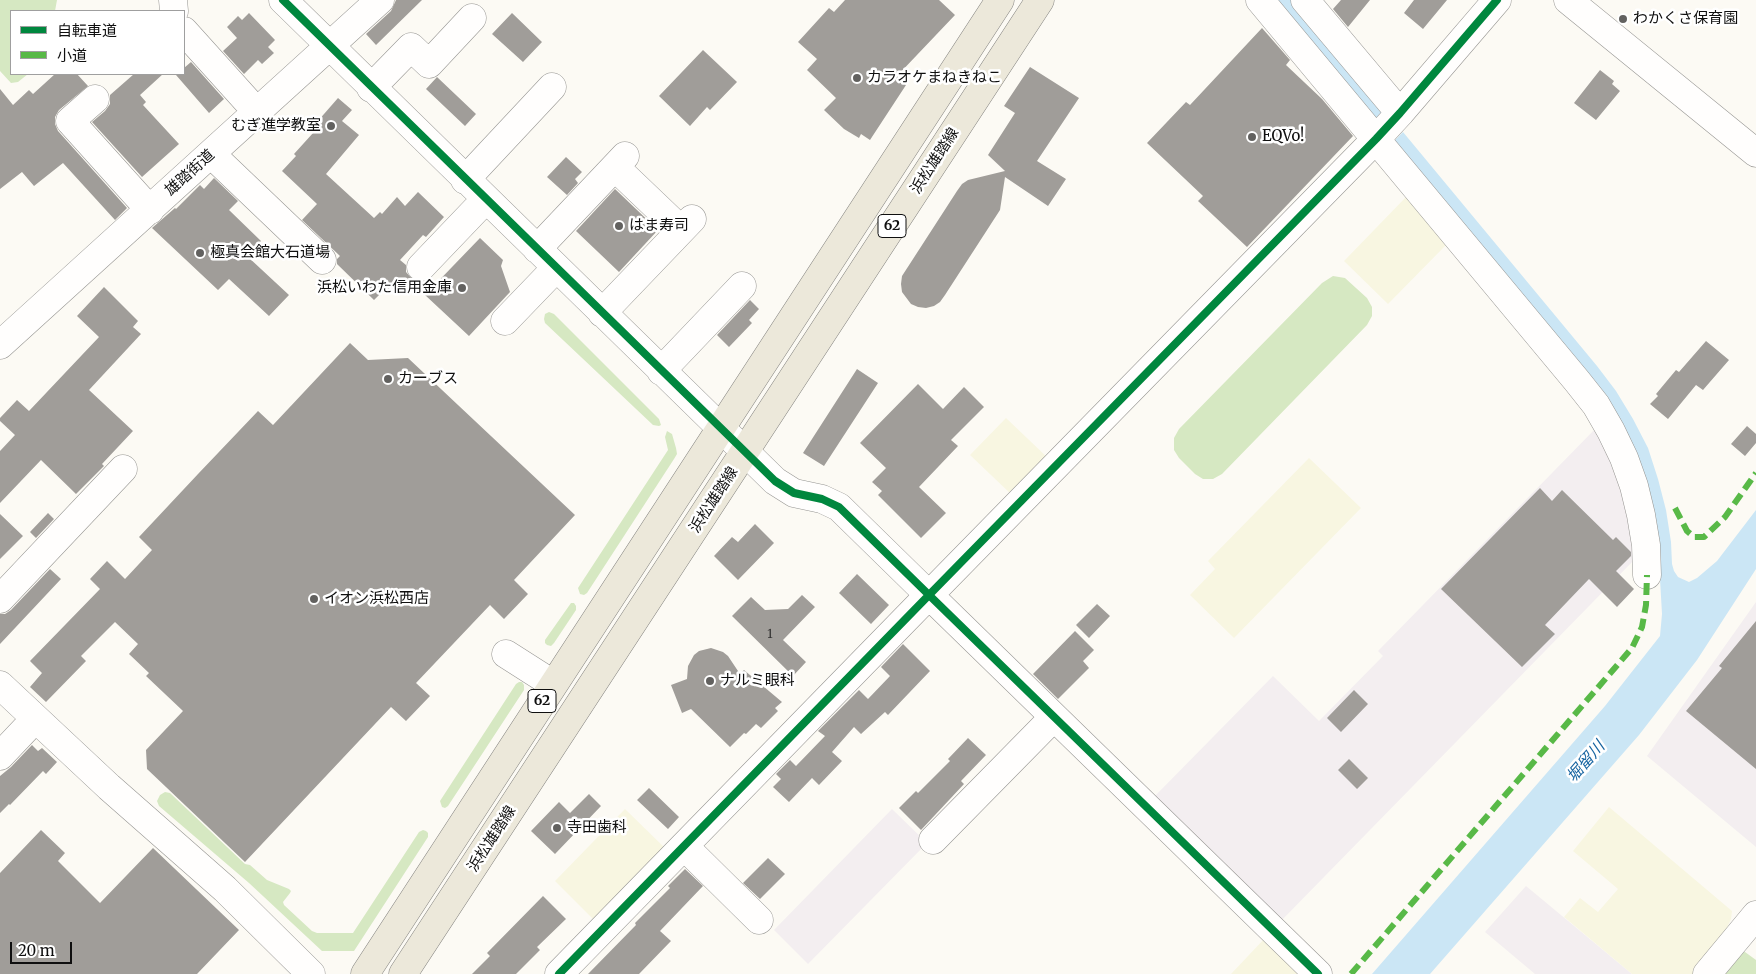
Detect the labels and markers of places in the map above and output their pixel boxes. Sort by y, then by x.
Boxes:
place label: わかくさ保育園 [1633,10,1738,28]
marker: わかくさ保育園 [1617,13,1629,25]
place label: カラオケまねきねこ [867,69,1002,87]
marker: カラオケまねきねこ [851,72,863,84]
place label: むぎ進学教室 [231,117,321,135]
marker: むぎ進学教室 [325,120,337,132]
place label: EQVo! [1262,128,1304,146]
marker: EQVo! [1246,131,1258,143]
place label: はま寿司 [629,217,689,235]
marker: はま寿司 [613,220,625,232]
place label: 極真会館大石道場 [210,244,330,262]
marker: 極真会館大石道場 [194,247,206,259]
place label: 浜松いわた信用金庫 [317,279,452,297]
marker: 浜松いわた信用金庫 [456,282,468,294]
place label: カーブス [398,370,458,388]
marker: カーブス [382,373,394,385]
place label: イオン浜松西店 [324,590,429,608]
marker: イオン浜松西店 [308,593,320,605]
place label: ナルミ眼科 [720,672,795,690]
marker: ナルミ眼科 [704,675,716,687]
place label: 寺田歯科 [567,819,627,837]
marker: 寺田歯科 [551,822,563,834]

